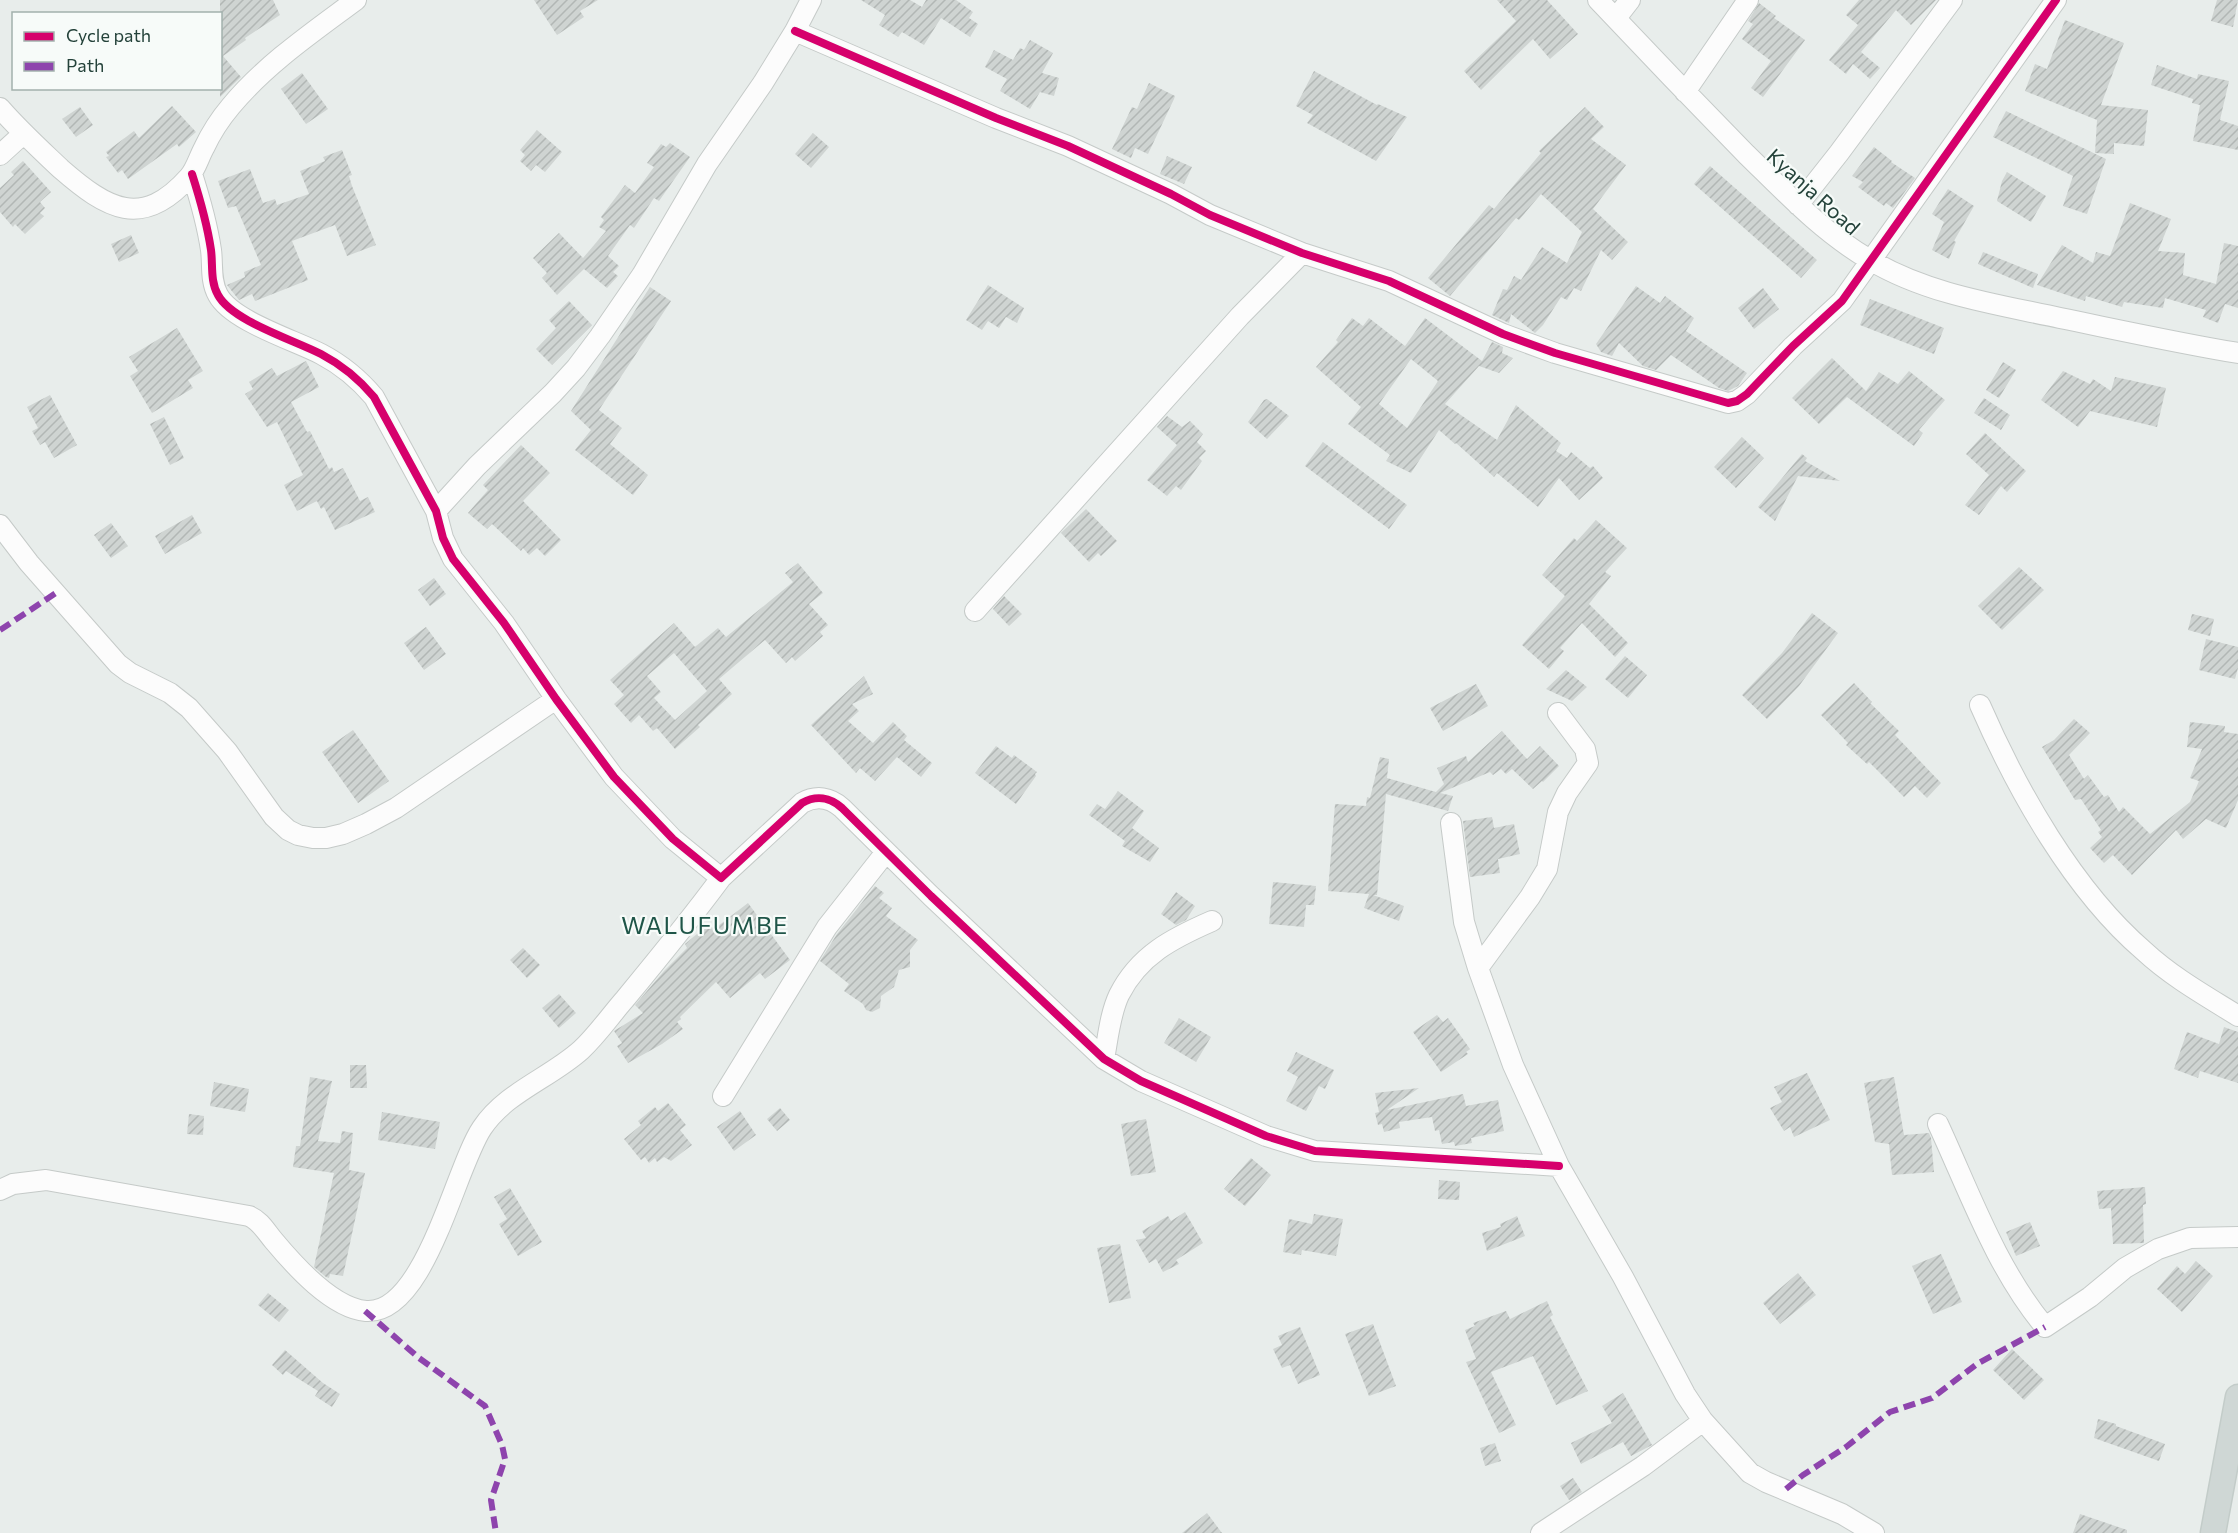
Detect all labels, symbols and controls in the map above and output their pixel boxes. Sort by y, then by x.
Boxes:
legend [12,12,222,90]
text: Cycle path [66,24,151,46]
text: Path [66,54,104,76]
street label: Kyanja Road [1762,143,1866,239]
district label: WALUFUMBE [621,910,789,939]

